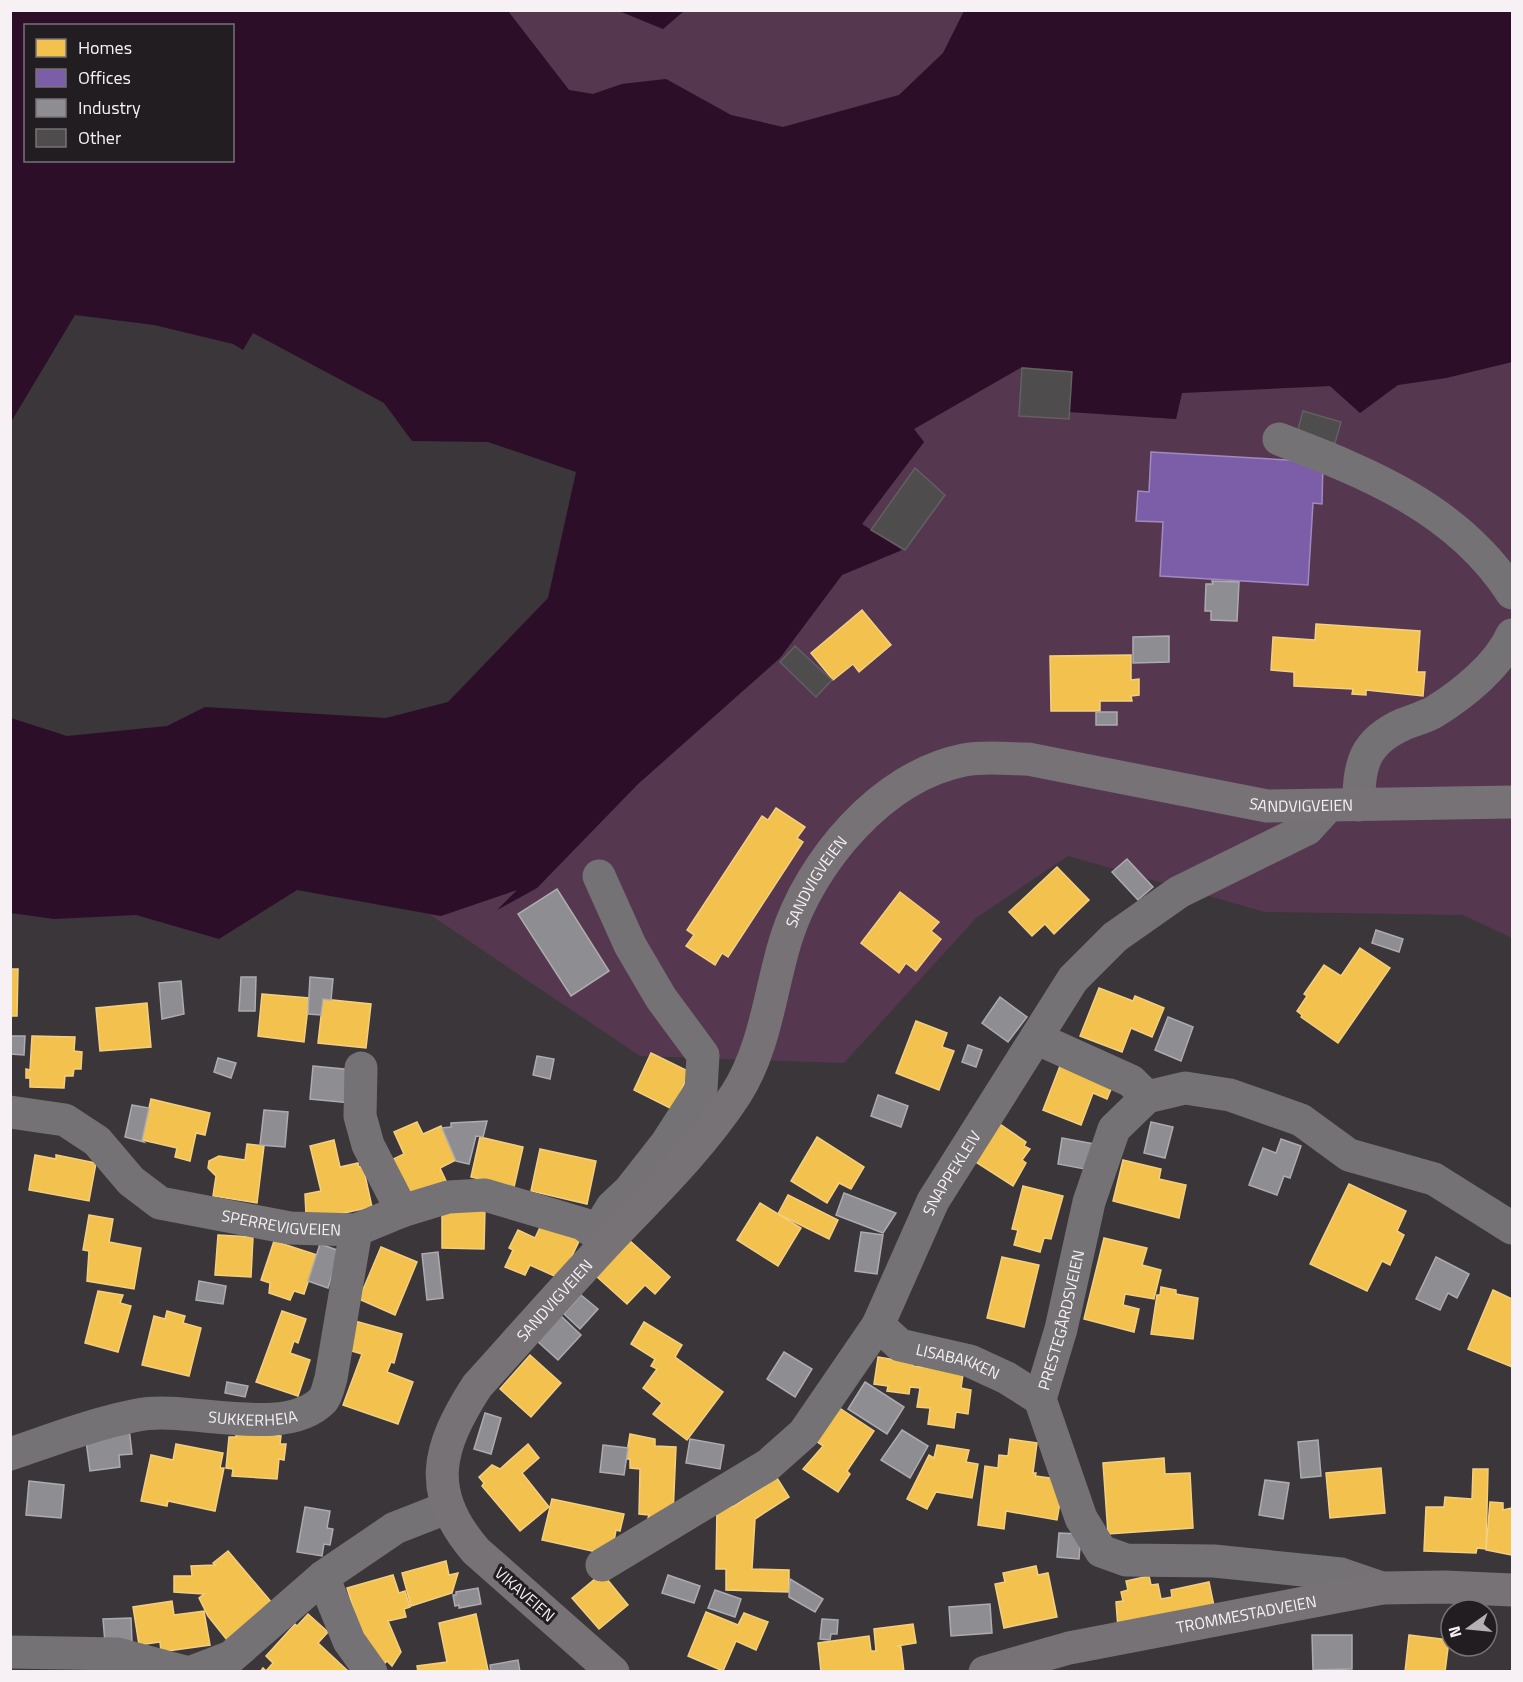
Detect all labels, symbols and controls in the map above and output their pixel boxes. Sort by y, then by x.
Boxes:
legend [24,24,234,162]
text: Homes [78,34,132,61]
text: Offices [78,64,131,91]
text: Industry [78,94,141,121]
text: Other [78,124,121,151]
street label: SANDVIGVEIEN [1247,791,1353,818]
street label: SANDVIGVEIEN [779,830,852,931]
street label: SNAPPEKLEIV [916,1126,987,1219]
street label: SPERREVIGVEIEN [220,1203,341,1242]
street label: PRESTEGÅRDSVEIEN [1031,1247,1090,1393]
street label: SANDVIGVEIEN [511,1254,598,1347]
street label: LISABAKKEN [914,1337,1004,1385]
street label: SUKKERHEIA [207,1403,300,1432]
street label: VIKAVEIEN [490,1561,560,1627]
street label: TROMMESTADVEIEN [1174,1589,1319,1639]
north arrow [1439,1598,1499,1658]
text: N [1441,1623,1468,1640]

